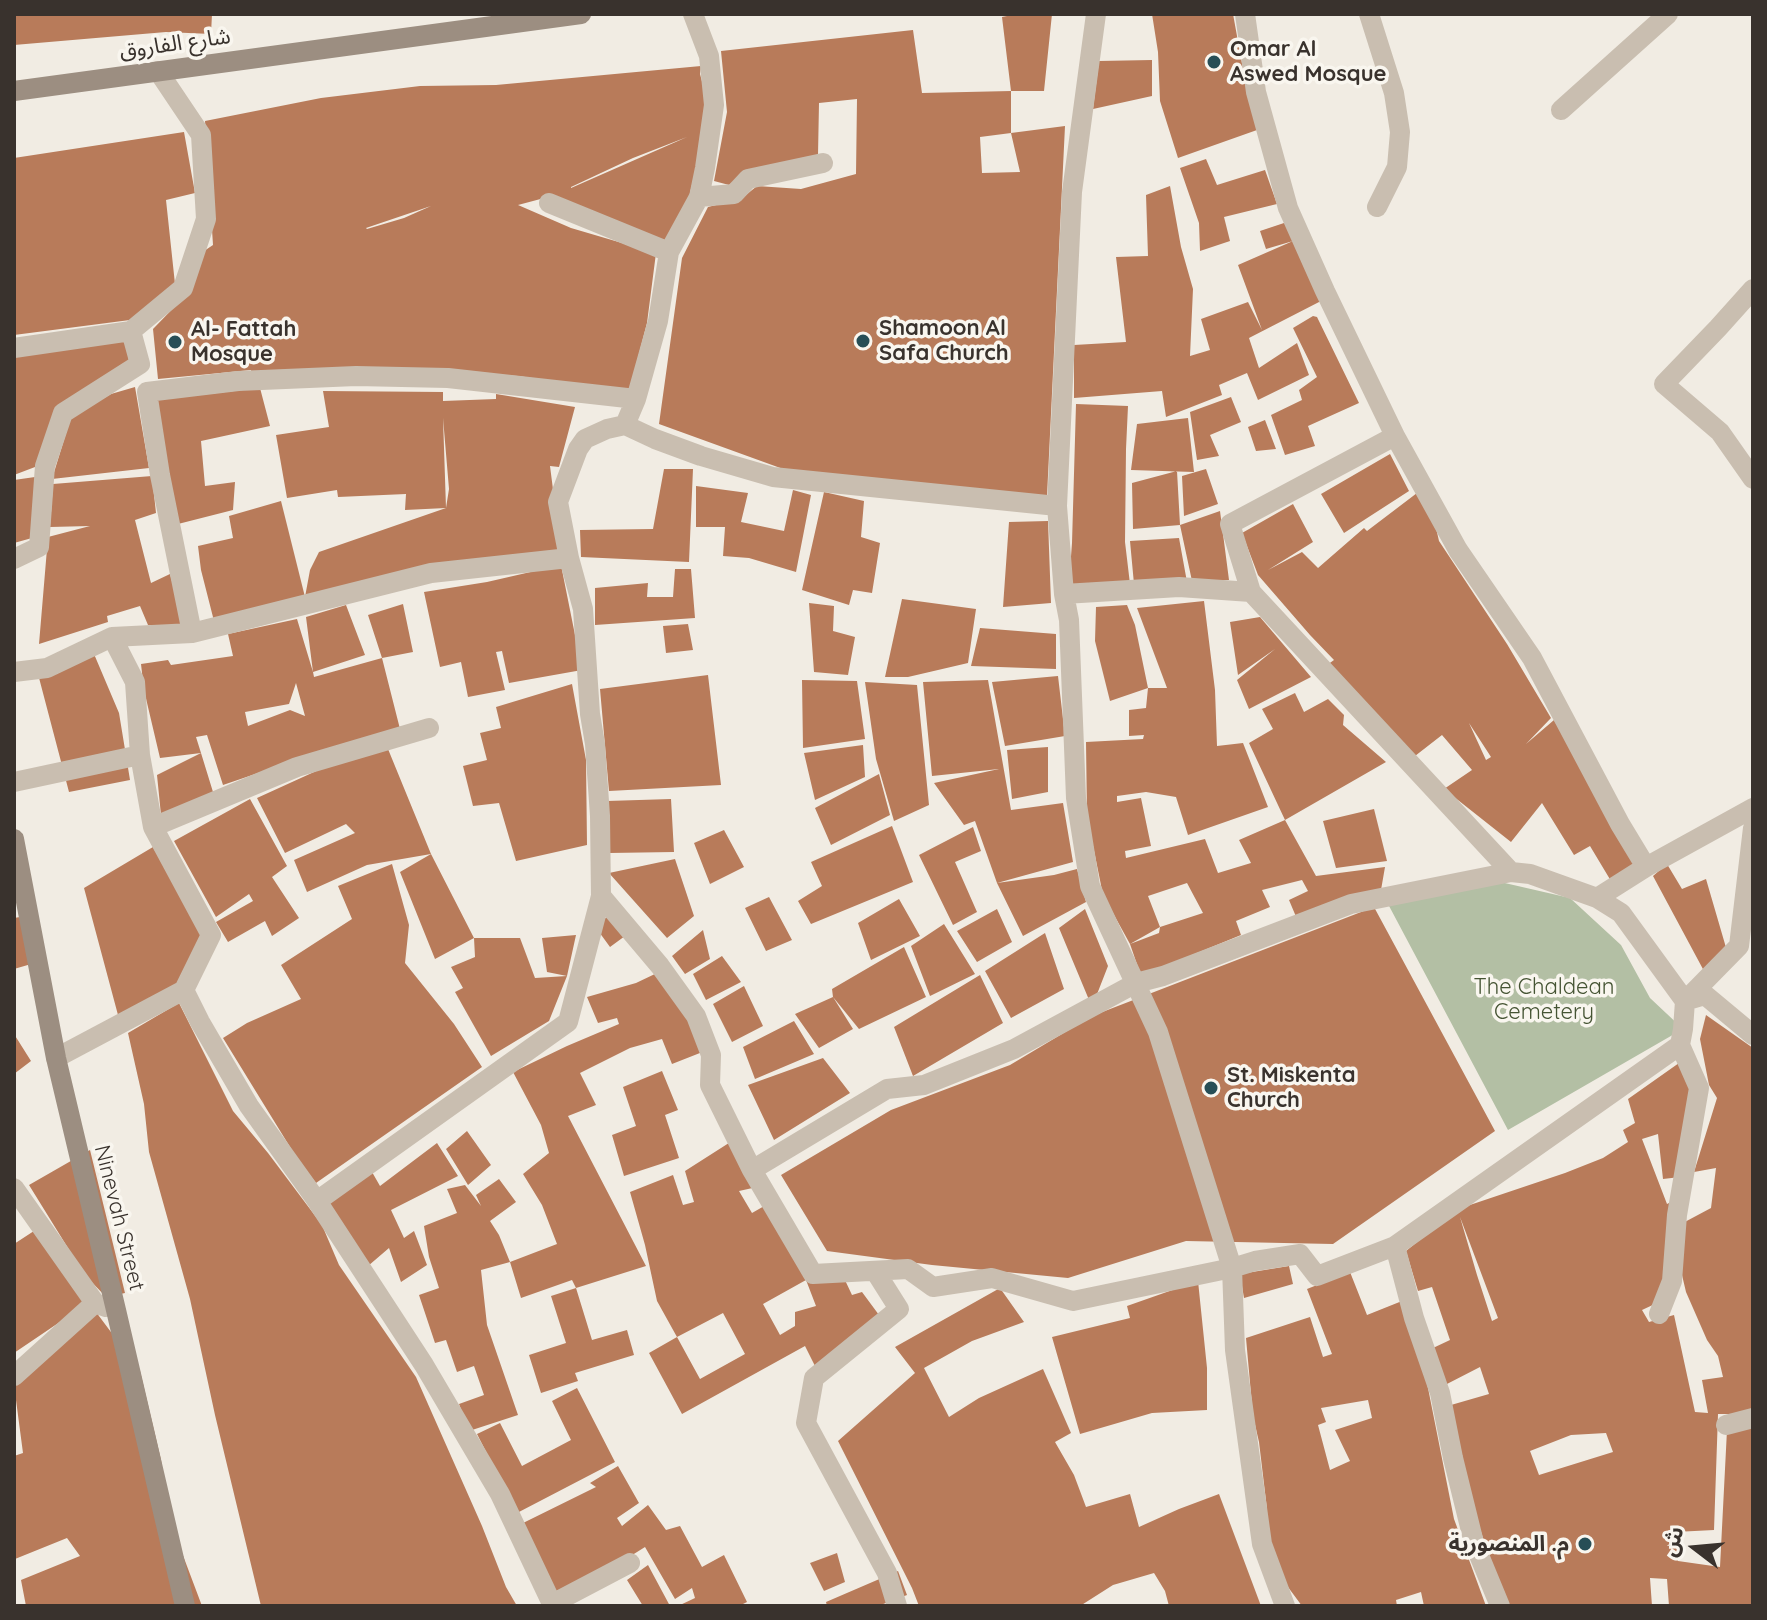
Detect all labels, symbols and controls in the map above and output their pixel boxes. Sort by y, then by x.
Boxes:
street label: شارع الفاروق [118,23,232,65]
place label: Omar Al Aswed Mosque [1230,36,1387,88]
marker: Omar Al Aswed Mosque [1205,53,1223,71]
place label: Shamoon Al Safa Church [879,315,1009,366]
place label: Al- Fattah Mosque [191,316,296,368]
marker: Shamoon Al Safa Church [854,332,872,350]
marker: Al- Fattah Mosque [166,333,184,351]
park label: The Chaldean Cemetery [1473,974,1615,1026]
place label: St. Miskenta Church [1227,1062,1356,1114]
marker: St. Miskenta Church [1202,1079,1220,1097]
street label: Ninevah Street [88,1142,150,1294]
north arrow [1655,1508,1735,1588]
text: ش [1654,1523,1690,1560]
place label: م. المنصورية [1449,1531,1569,1557]
marker: م. المنصورية [1576,1535,1594,1553]

